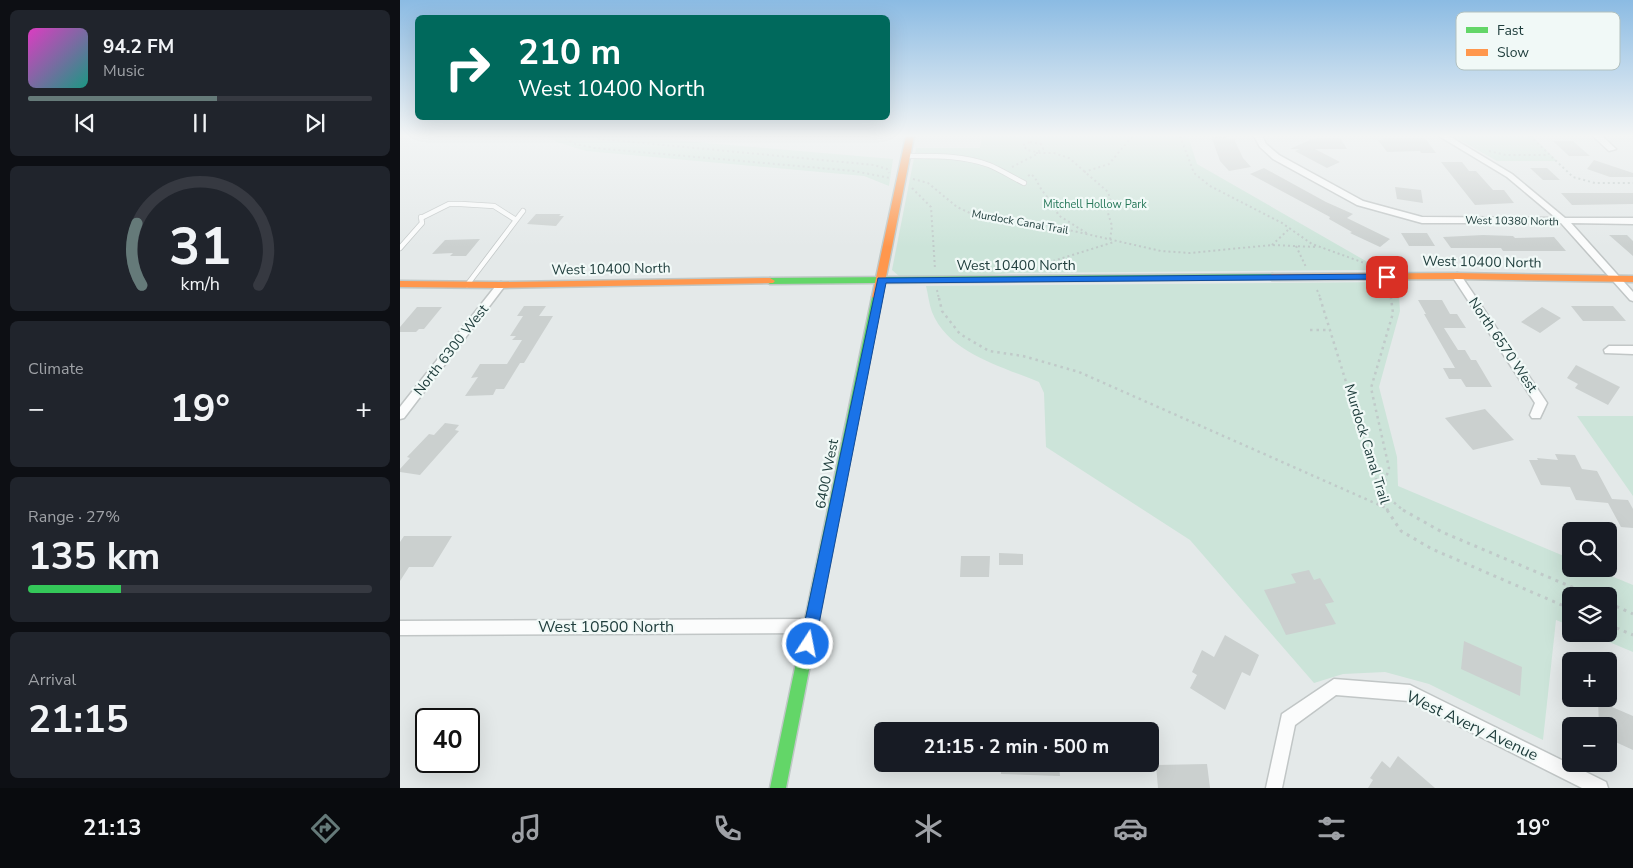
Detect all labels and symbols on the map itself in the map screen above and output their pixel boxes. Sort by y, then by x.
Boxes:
legend [1456,12,1620,70]
text: Fast [1497,21,1523,40]
text: Slow [1497,43,1529,62]
park label: Mitchell Hollow Park [1043,197,1147,212]
street label: Murdock Canal Trail [970,206,1070,238]
street label: West 10380 North [1465,213,1559,229]
street label: West 10400 North [1422,251,1542,273]
street label: West 10400 North [956,256,1076,275]
pin [1366,256,1408,298]
street label: West 10400 North [551,258,671,280]
street label: North 6570 West [1464,294,1542,396]
street label: North 6300 West [409,300,493,399]
street label: Murdock Canal Trail [1340,382,1395,507]
street label: 6400 West [811,437,843,511]
street label: West 10500 North [538,616,674,638]
position arrow [781,617,833,669]
street label: West Avery Avenue [1402,686,1542,766]
speed limit sign: 40 [415,708,480,773]

